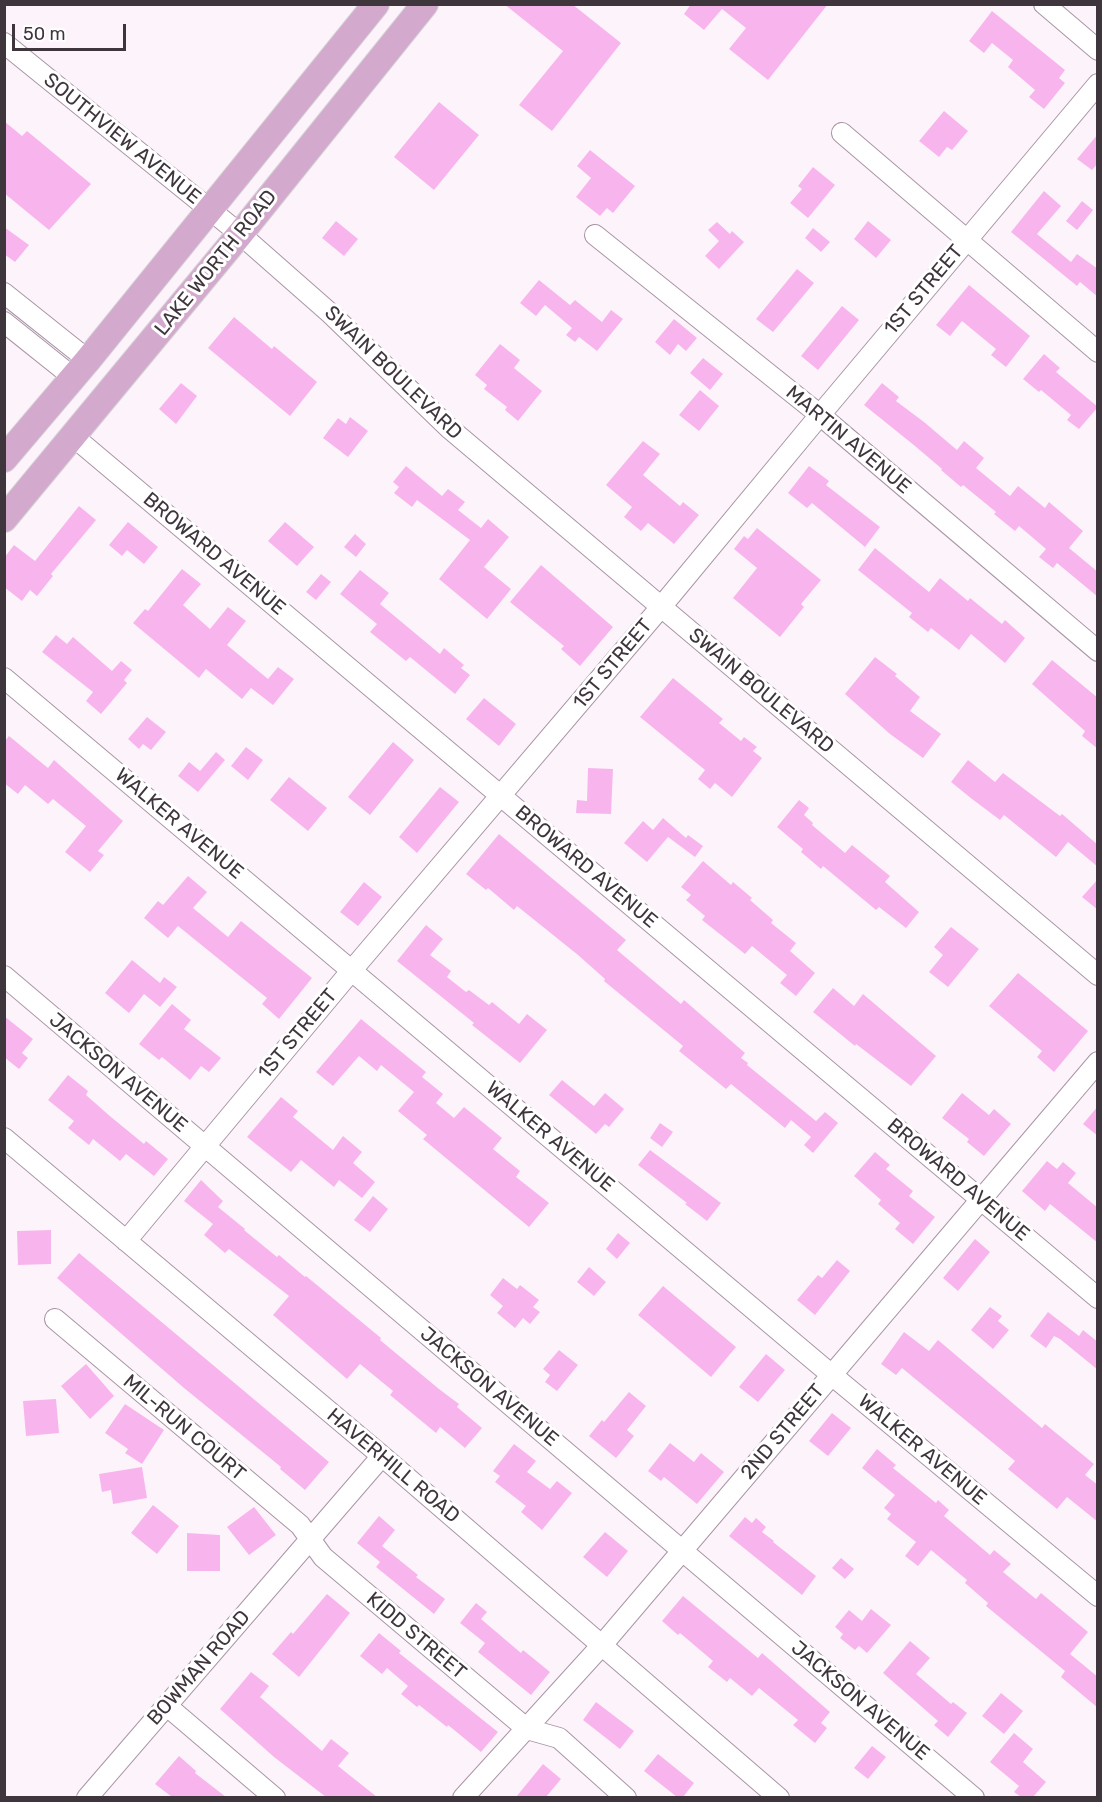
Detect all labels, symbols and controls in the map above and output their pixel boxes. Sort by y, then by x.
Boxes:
scale bar [15,12,129,50]
text: 50 m [23,23,66,45]
street label: SOUTHVIEW AVENUE [39,68,205,210]
street label: LAKE WORTH ROAD [150,185,282,341]
street label: 1ST STREET [879,240,969,340]
street label: SWAIN BOULEVARD [319,301,467,445]
street label: MARTIN AVENUE [781,381,915,499]
street label: BROWARD AVENUE [138,488,290,620]
street label: 1ST STREET [568,614,658,714]
street label: SWAIN BOULEVARD [684,623,838,759]
street label: WALKER AVENUE [110,763,248,885]
street label: BROWARD AVENUE [510,801,662,933]
street label: 1ST STREET [253,984,343,1084]
street label: JACKSON AVENUE [44,1008,192,1138]
street label: WALKER AVENUE [481,1076,619,1198]
street label: BROWARD AVENUE [882,1114,1034,1246]
street label: JACKSON AVENUE [415,1322,563,1452]
street label: MIL-RUN COURT [118,1370,250,1486]
street label: 2ND STREET [736,1379,830,1485]
street label: WALKER AVENUE [853,1389,991,1511]
street label: HAVERHILL ROAD [322,1404,464,1528]
street label: KIDD STREET [361,1587,471,1685]
street label: BOWMAN ROAD [143,1606,255,1730]
street label: JACKSON AVENUE [786,1636,934,1766]

